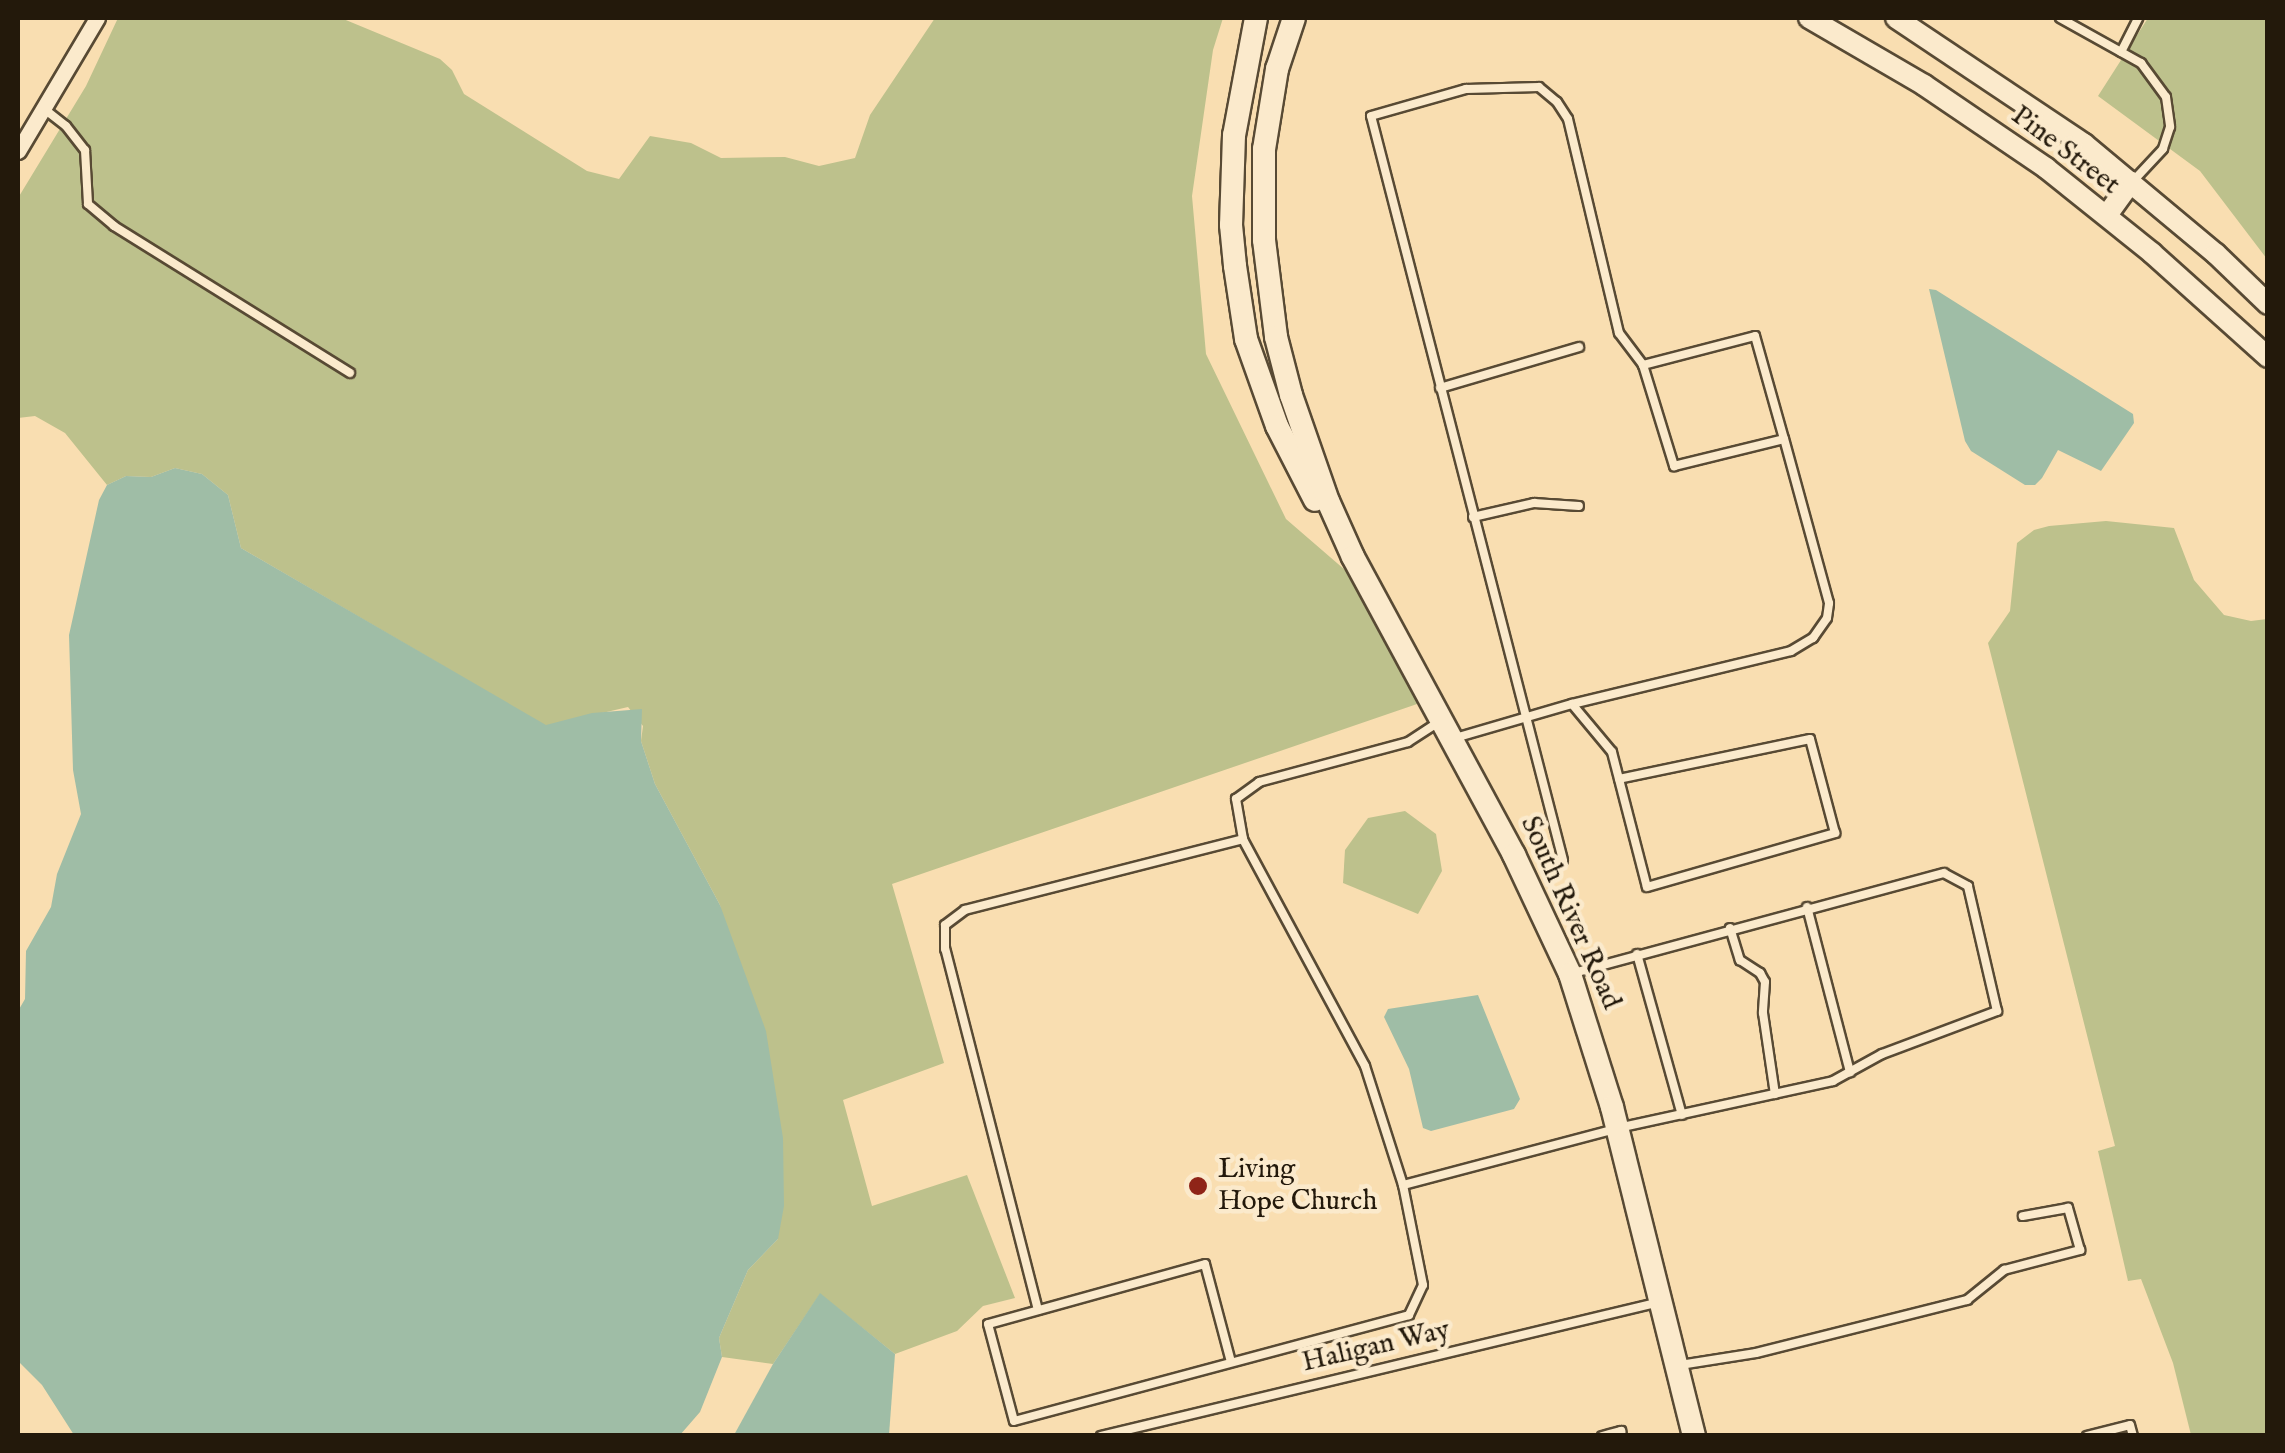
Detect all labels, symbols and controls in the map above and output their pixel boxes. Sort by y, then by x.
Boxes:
street label: Pine Street [2004,99,2126,203]
street label: South River Road [1512,811,1628,1015]
place label: Living Hope Church [1218,1153,1377,1219]
marker: Living Hope Church [1187,1175,1209,1197]
street label: Haligan Way [1299,1314,1453,1380]

